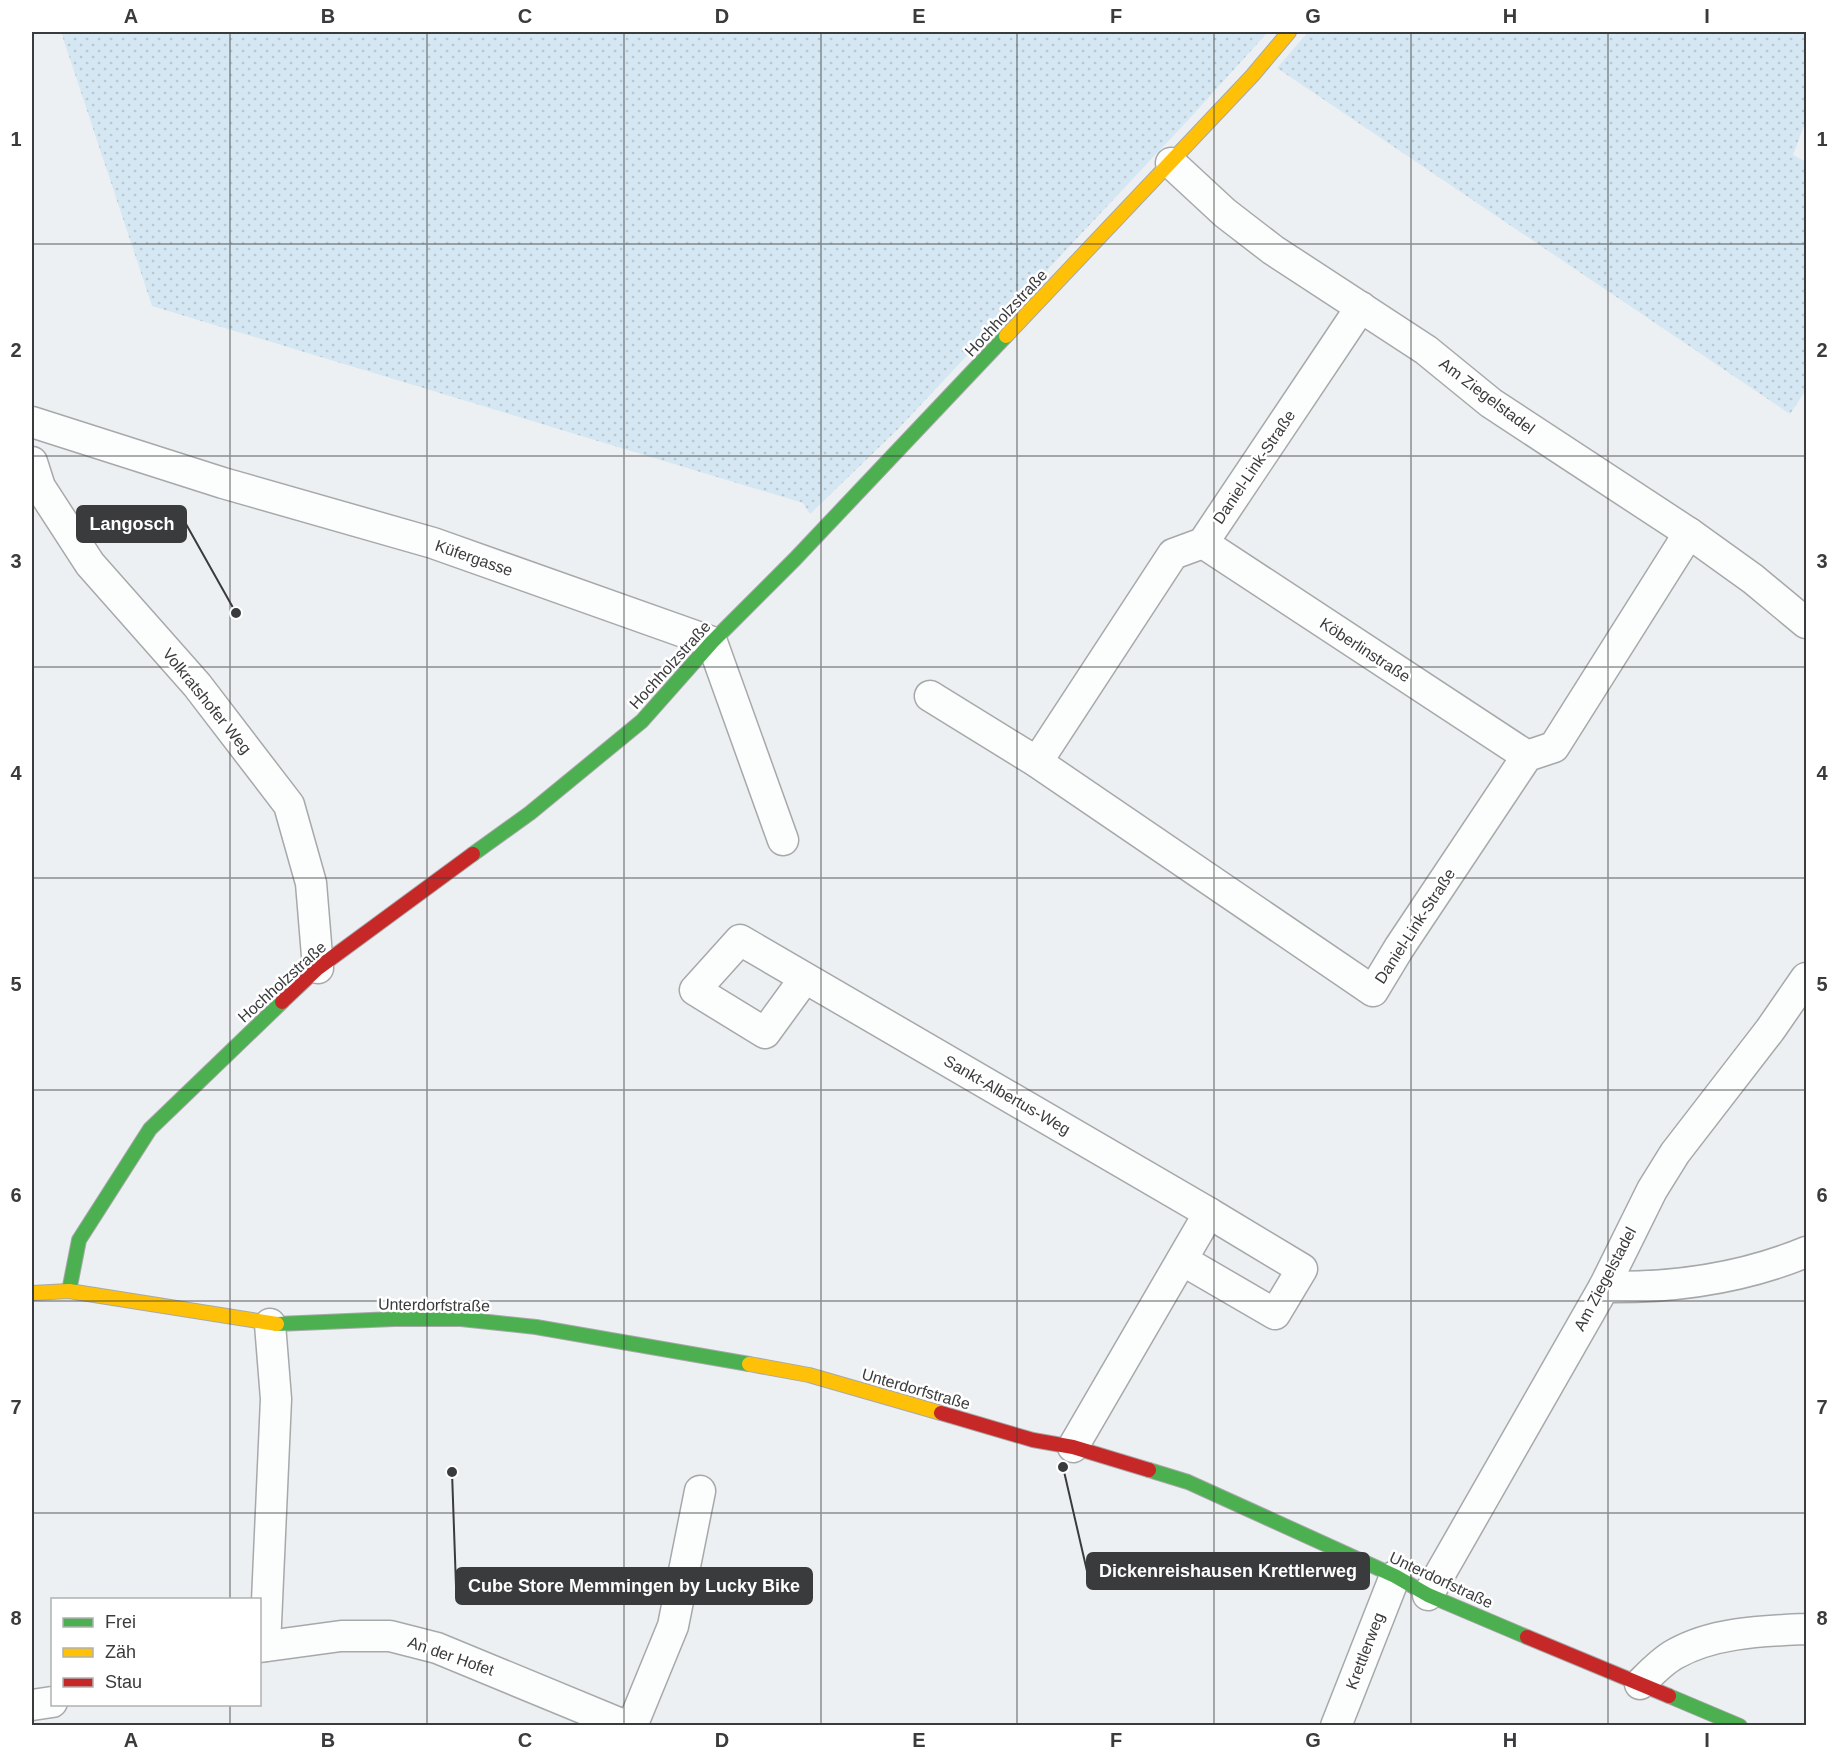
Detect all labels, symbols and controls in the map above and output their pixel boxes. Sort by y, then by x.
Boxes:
text: A [124,5,138,27]
text: B [321,5,335,27]
text: C [518,5,532,27]
text: D [715,5,729,27]
text: E [912,5,926,27]
text: F [1110,5,1122,27]
text: G [1305,5,1321,27]
text: H [1503,5,1517,27]
text: I [1704,5,1710,27]
text: 1 [10,128,22,150]
text: 1 [1816,128,1828,150]
street label: Hochholzstraße [962,266,1050,360]
text: 2 [10,339,22,361]
text: 2 [1816,339,1828,361]
street label: Am Ziegelstadel [1436,355,1538,437]
street label: Daniel-Link-Straße [1210,407,1298,527]
callout: Langosch [77,506,186,542]
text: Langosch [89,514,175,534]
street label: Küfergasse [433,537,515,579]
text: 3 [10,550,22,572]
text: 3 [1816,550,1828,572]
street label: Köberlinstraße [1317,615,1413,686]
street label: Hochholzstraße [626,618,714,712]
street label: Volkratshofer Weg [159,645,255,757]
text: 4 [10,762,22,784]
text: 4 [1816,762,1828,784]
street label: Daniel-Link-Straße [1372,865,1459,987]
street label: Hochholzstraße [235,938,329,1026]
text: 5 [10,973,22,995]
text: 5 [1816,973,1828,995]
street label: Sankt-Albertus-Weg [941,1052,1073,1138]
text: 6 [10,1184,22,1206]
text: 6 [1816,1184,1828,1206]
street label: Am Ziegelstadel [1571,1224,1639,1334]
street label: Unterdorfstraße [378,1296,490,1314]
street label: Unterdorfstraße [860,1365,972,1413]
text: 7 [10,1396,22,1418]
text: 7 [1816,1396,1828,1418]
street label: Unterdorfstraße [1387,1549,1495,1611]
callout: Dickenreishausen Krettlerweg [1087,1553,1369,1589]
text: Dickenreishausen Krettlerweg [1099,1561,1357,1581]
callout: Cube Store Memmingen by Lucky Bike [456,1568,812,1604]
text: Cube Store Memmingen by Lucky Bike [468,1576,800,1596]
legend [51,1598,261,1706]
text: 8 [10,1607,22,1629]
text: 8 [1816,1607,1828,1629]
street label: Krettlerweg [1343,1610,1387,1692]
text: Frei [105,1612,136,1632]
street label: An der Hofet [406,1633,497,1679]
text: Zäh [105,1642,136,1662]
text: Stau [105,1672,142,1692]
text: A [124,1729,138,1751]
text: B [321,1729,335,1751]
text: C [518,1729,532,1751]
text: D [715,1729,729,1751]
text: E [912,1729,926,1751]
text: F [1110,1729,1122,1751]
text: G [1305,1729,1321,1751]
text: H [1503,1729,1517,1751]
text: I [1704,1729,1710,1751]

